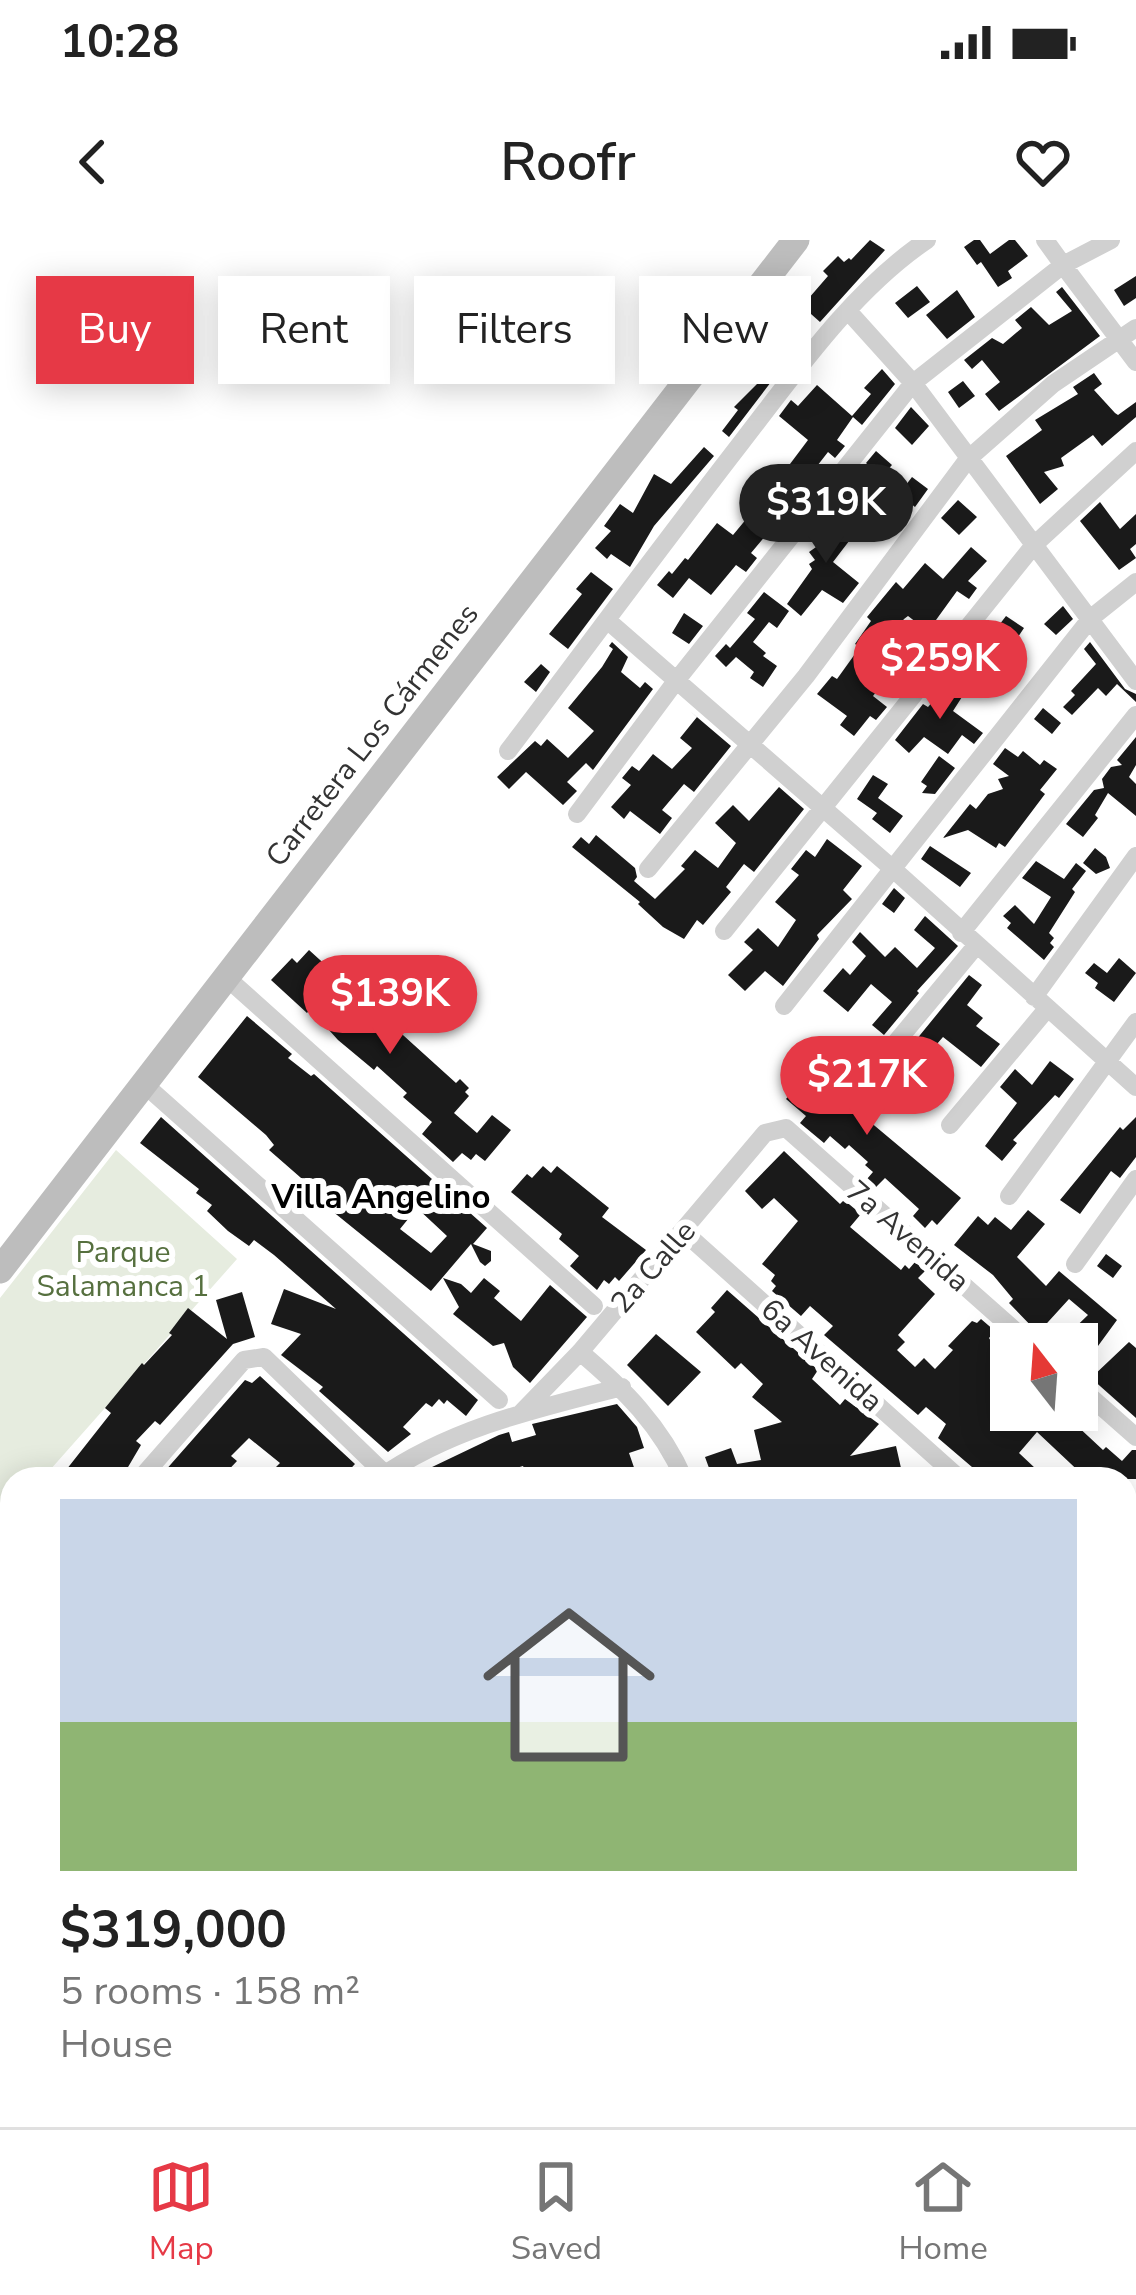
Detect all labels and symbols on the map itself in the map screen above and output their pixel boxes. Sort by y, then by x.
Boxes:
pin: $319K [742,464,910,566]
street label: Carretera Los Cármenes [257,595,488,875]
pin: $259K [856,620,1024,722]
pin: $139K [306,955,474,1057]
pin: $217K [783,1036,951,1138]
street label: 7a Avenida [837,1171,978,1301]
district label: Villa Angelino [271,1175,490,1220]
street label: 2a Calle [602,1212,705,1323]
park label: Parque Salamanca 1 [36,1232,210,1307]
street label: 6a Avenida [752,1290,892,1421]
north arrow [990,1323,1098,1431]

